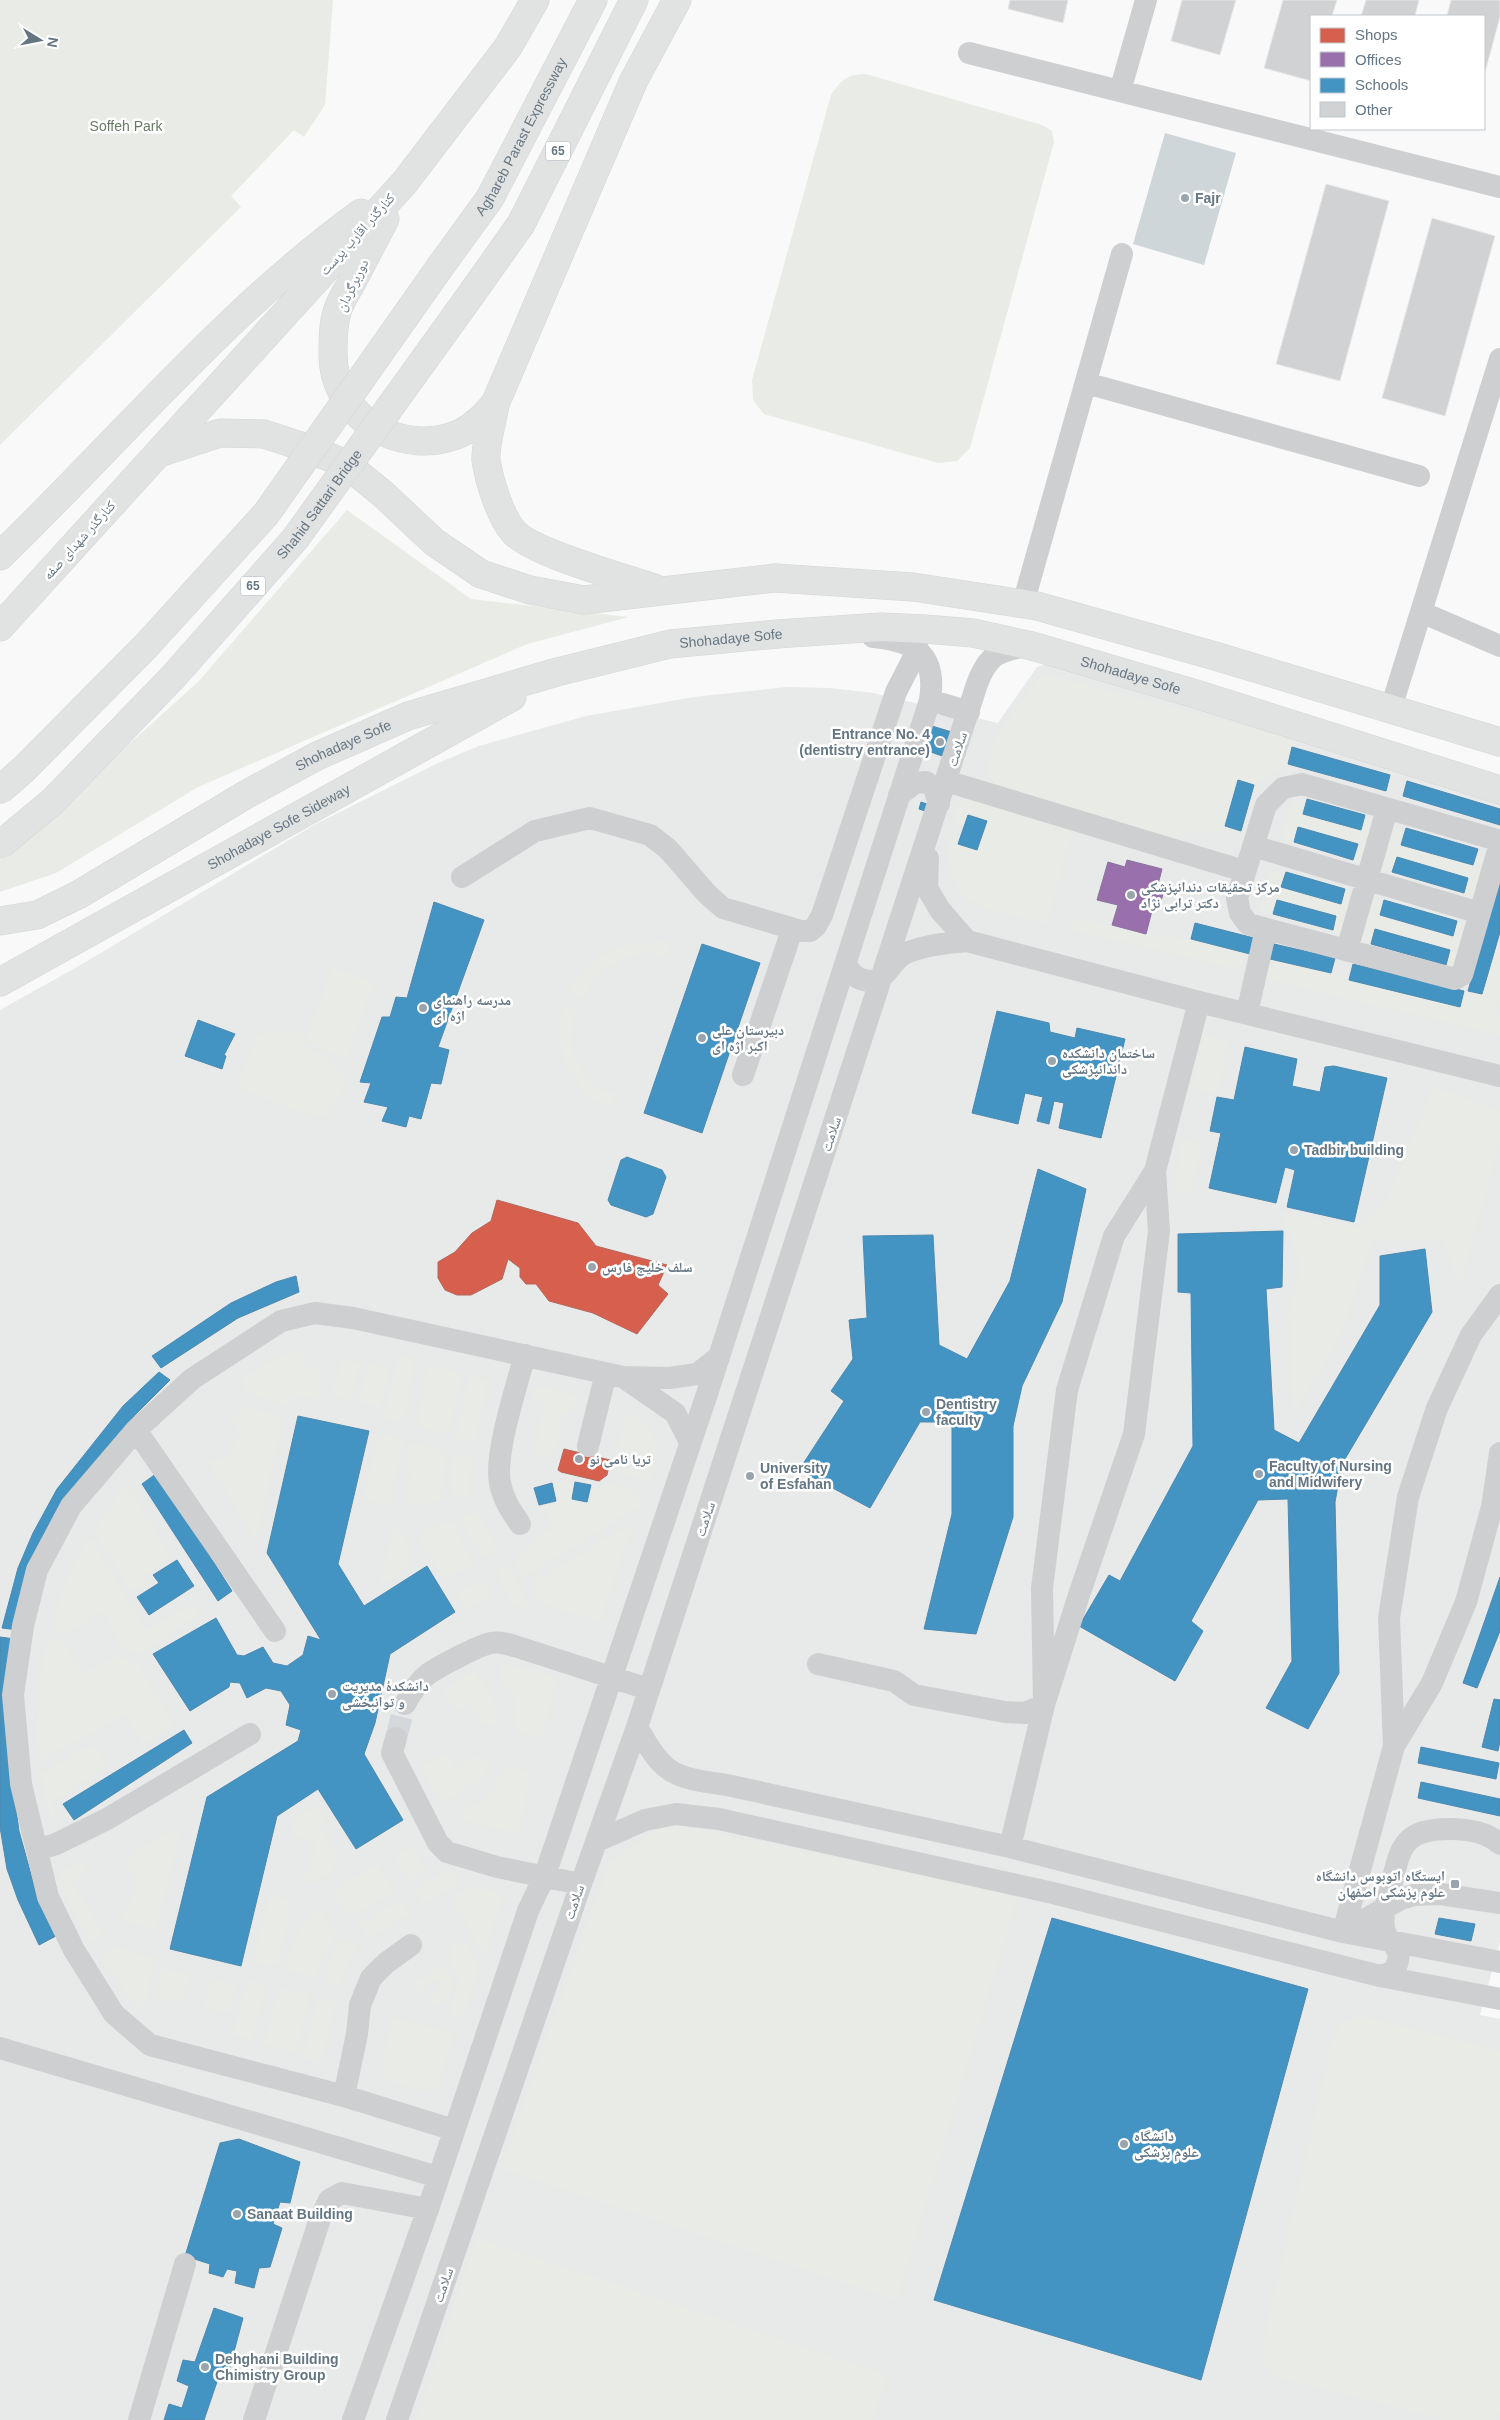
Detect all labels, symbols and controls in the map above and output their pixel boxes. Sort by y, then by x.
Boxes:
north arrow [15,15,65,65]
legend [1310,15,1485,130]
text: Shops [1355,26,1398,43]
text: N [44,36,62,49]
text: Offices [1355,51,1401,68]
street label: Aghareb Parast Expressway [472,55,570,219]
text: Schools [1355,76,1408,93]
text: Other [1355,101,1393,118]
park label: Soffeh Park [90,118,163,134]
road number: 65 [546,142,570,160]
street label: کنارگذر اقارب پرست [316,190,399,279]
place label: Fajr [1195,190,1221,206]
marker: Fajr [1179,192,1191,204]
street label: دوربرگردان [333,256,372,314]
street label: Shahid Sattari Bridge [273,446,365,562]
street label: کنارگذر شهدای صفه [39,497,119,583]
road number: 65 [240,576,266,596]
street label: Shohadaye Sofe [679,626,783,651]
street label: Shohadaye Sofe [1079,653,1183,697]
street label: Shohadaye Sofe [293,716,394,774]
place label: Entrance No. 4 (dentistry entrance) [799,726,930,758]
street label: سلامت [944,730,970,768]
marker: Entrance No. 4 (dentistry entrance) [934,736,946,748]
street label: Shohadaye Sofe Sideway [205,781,353,873]
place label: مرکز تحقیقات دندانپزشکی دکتر ترابی نژاد [1141,879,1280,912]
marker: مرکز تحقیقات دندانپزشکی دکتر ترابی نژاد [1125,889,1137,901]
place label: مدرسه راهنمای اژه ای [433,992,511,1025]
marker: مدرسه راهنمای اژه ای [417,1002,429,1014]
place label: دبیرستان علی اکبر اژه ای [712,1022,784,1055]
marker: دبیرستان علی اکبر اژه ای [696,1032,708,1044]
place label: ساختمان دانشکده داندانپزشکی [1062,1045,1155,1078]
marker: ساختمان دانشکده داندانپزشکی [1046,1055,1058,1067]
street label: سلامت [818,1115,844,1153]
place label: Tadbir building [1304,1142,1404,1158]
marker: Tadbir building [1288,1144,1300,1156]
place label: سلف خلیج فارس [602,1259,693,1276]
marker: سلف خلیج فارس [586,1261,598,1273]
place label: Dentistry faculty [936,1396,997,1428]
marker: Dentistry faculty [920,1406,932,1418]
place label: تریا نامی نو [589,1451,651,1468]
marker: تریا نامی نو [573,1453,585,1465]
place label: Faculty of Nursing and Midwifery [1269,1458,1392,1490]
place label: University of Esfahan [760,1460,832,1492]
marker: Faculty of Nursing and Midwifery [1253,1468,1265,1480]
marker: University of Esfahan [744,1470,756,1482]
street label: سلامت [692,1500,718,1538]
place label: دانشکدهٔ مدیریت و توانبخشی [342,1678,429,1711]
marker: دانشکدهٔ مدیریت و توانبخشی [326,1688,338,1700]
place label: ایستگاه اتوبوس دانشگاه علوم پزشکی اصفهان [1316,1868,1445,1902]
marker: ایستگاه اتوبوس دانشگاه علوم پزشکی اصفهان [1449,1878,1461,1890]
street label: سلامت [561,1883,587,1921]
place label: دانشگاه علوم پزشکی [1134,2128,1199,2162]
marker: دانشگاه علوم پزشکی [1118,2138,1130,2150]
place label: Sanaat Building [247,2206,353,2222]
marker: Sanaat Building [231,2208,243,2220]
street label: سلامت [430,2266,456,2304]
place label: Dehghani Building Chimistry Group [215,2351,339,2383]
marker: Dehghani Building Chimistry Group [199,2361,211,2373]

